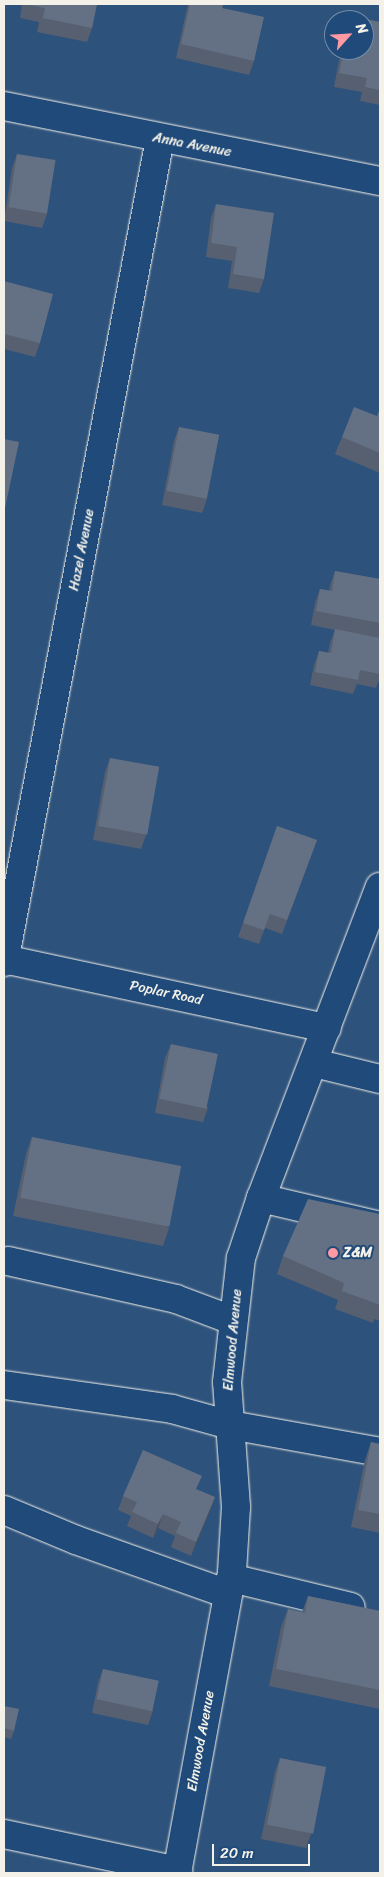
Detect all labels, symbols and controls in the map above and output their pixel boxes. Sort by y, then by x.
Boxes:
north arrow [324,10,374,60]
text: N [349,19,375,38]
street label: Anna Avenue [151,129,233,161]
street label: Hazel Avenue [66,508,98,592]
street label: Poplar Road [128,977,204,1009]
place label: Z&M [343,1245,372,1261]
marker: Z&M [327,1247,339,1259]
street label: Elmwood Avenue [220,1288,246,1392]
street label: Elmwood Avenue [184,1689,218,1793]
scale bar [214,1834,312,1866]
text: 20 m [220,1840,254,1866]

